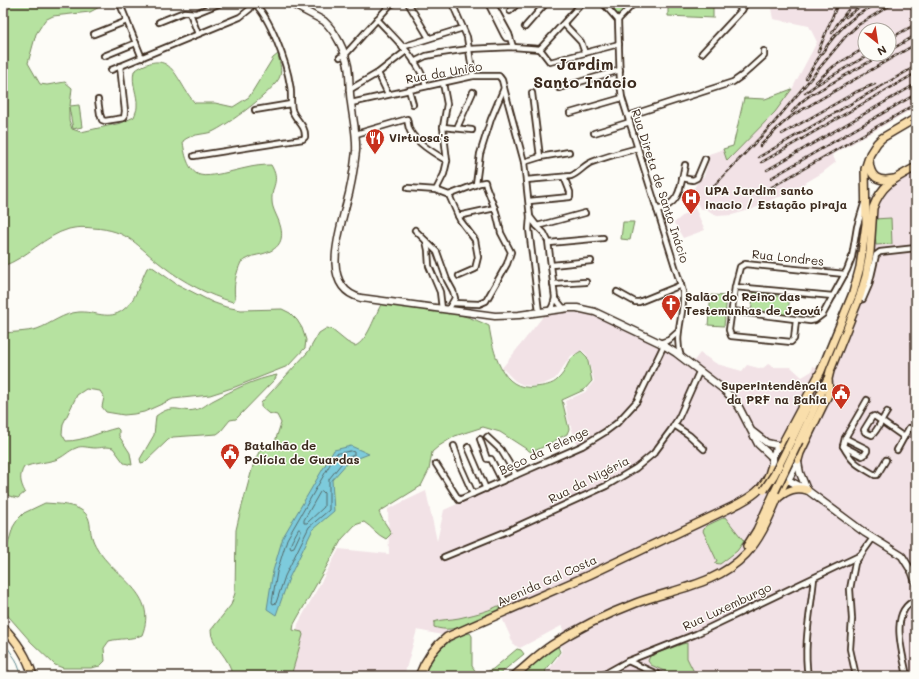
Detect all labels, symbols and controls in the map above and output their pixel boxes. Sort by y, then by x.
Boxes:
north arrow [857,22,897,62]
text: N [875,43,890,60]
district label: Jardim Santo Inácio [533,53,637,92]
street label: Rua da União [404,57,483,87]
street label: Rua Direta de Santo Inácio [629,107,693,265]
restaurant icon: Virtuosa's [364,127,386,155]
place label: Virtuosa's [389,129,449,145]
place label: UPA Jardim santo inacio / Estação piraja [705,182,847,212]
hospital icon: UPA Jardim santo inacio / Estação piraja [680,187,702,215]
street label: Rua Londres [751,245,825,269]
place label: Salão do Reino das Testemunhas de Jeová [685,288,821,318]
church icon: Salão do Reino das Testemunhas de Jeová [660,293,682,321]
place label: Superintendência da PRF na Bahia [721,377,827,407]
public building icon: Superintendência da PRF na Bahia [830,382,852,410]
street label: Beco da Telenge [496,422,591,478]
place label: Batalhão de Polícia de Guardas [244,437,360,467]
public building icon: Batalhão de Polícia de Guardas [219,442,241,470]
street label: Rua da Nigéria [545,452,632,506]
street label: Avenida Gal Costa [494,551,599,609]
street label: Rua Luxemburgo [680,579,773,634]

